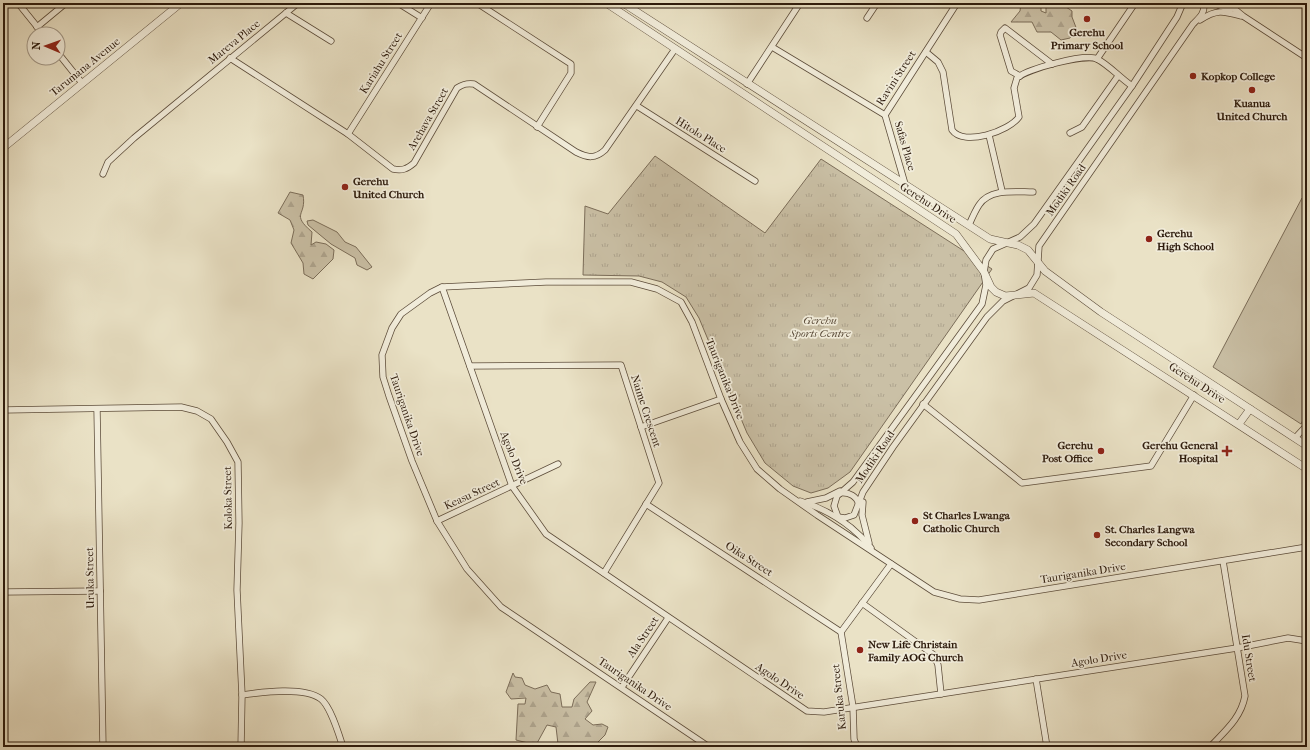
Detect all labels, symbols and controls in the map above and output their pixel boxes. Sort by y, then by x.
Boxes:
marker: Gerehu Primary School [1082,14,1092,24]
street label: Mareva Place [205,17,263,67]
north arrow [26,26,66,66]
place label: Gerehu Primary School [1051,26,1124,52]
street label: Kariahu Street [357,30,405,96]
street label: Tarumana Avenue [47,35,123,99]
text: N [30,41,43,50]
street label: Ravini Street [873,48,919,108]
place label: Kopkop College [1201,70,1276,83]
marker: Kopkop College [1188,71,1198,81]
street label: Arehava Street [404,85,451,153]
marker: Kuanua United Church [1247,85,1257,95]
place label: Kuanua United Church [1215,97,1288,123]
street label: Hitolo Place [673,114,729,156]
street label: Safas Place [892,120,918,173]
street label: Modiki Road [1043,161,1089,219]
place label: Gerehu United Church [352,175,425,201]
street label: Gerehu Drive [897,180,959,226]
marker: Gerehu United Church [340,182,350,192]
place label: Gerehu High School [1157,227,1215,253]
marker: Gerehu High School [1144,234,1154,244]
park label: Gerehu Sports Centre [789,314,851,340]
street label: Tauriganika Drive [703,337,747,422]
street label: Gerehu Drive [1166,360,1228,406]
street label: Tauriganika Drive [387,372,427,458]
street label: Naime Crescent [628,373,664,449]
street label: Modiki Road [853,427,898,486]
street label: Agolo Drive [497,429,531,487]
place label: Gerehu Post Office [1042,439,1094,465]
place label: Gerehu General Hospital [1142,439,1219,465]
marker: Gerehu General Hospital [1221,445,1233,457]
marker: Gerehu Post Office [1096,446,1106,456]
street label: Koloka Street [221,466,235,530]
street label: Keasu Street [442,475,502,513]
place label: St Charles Lwanga Catholic Church [923,509,1011,535]
marker: St Charles Lwanga Catholic Church [910,516,920,526]
place label: St. Charles Langwa Secondary School [1105,523,1195,549]
marker: St. Charles Langwa Secondary School [1092,530,1102,540]
street label: Oika Street [723,539,775,579]
street label: Uruka Street [83,547,97,609]
street label: Tauriganika Drive [1039,560,1127,586]
street label: Ala Street [624,614,661,661]
street label: Idu Street [1239,633,1259,683]
place label: New Life Christain Family AOG Church [867,638,964,664]
marker: New Life Christain Family AOG Church [855,645,865,655]
street label: Agolo Drive [1069,648,1128,670]
street label: Tauriganika Drive [596,655,675,714]
street label: Agolo Drive [752,659,807,702]
street label: Karuka Street [829,663,849,731]

